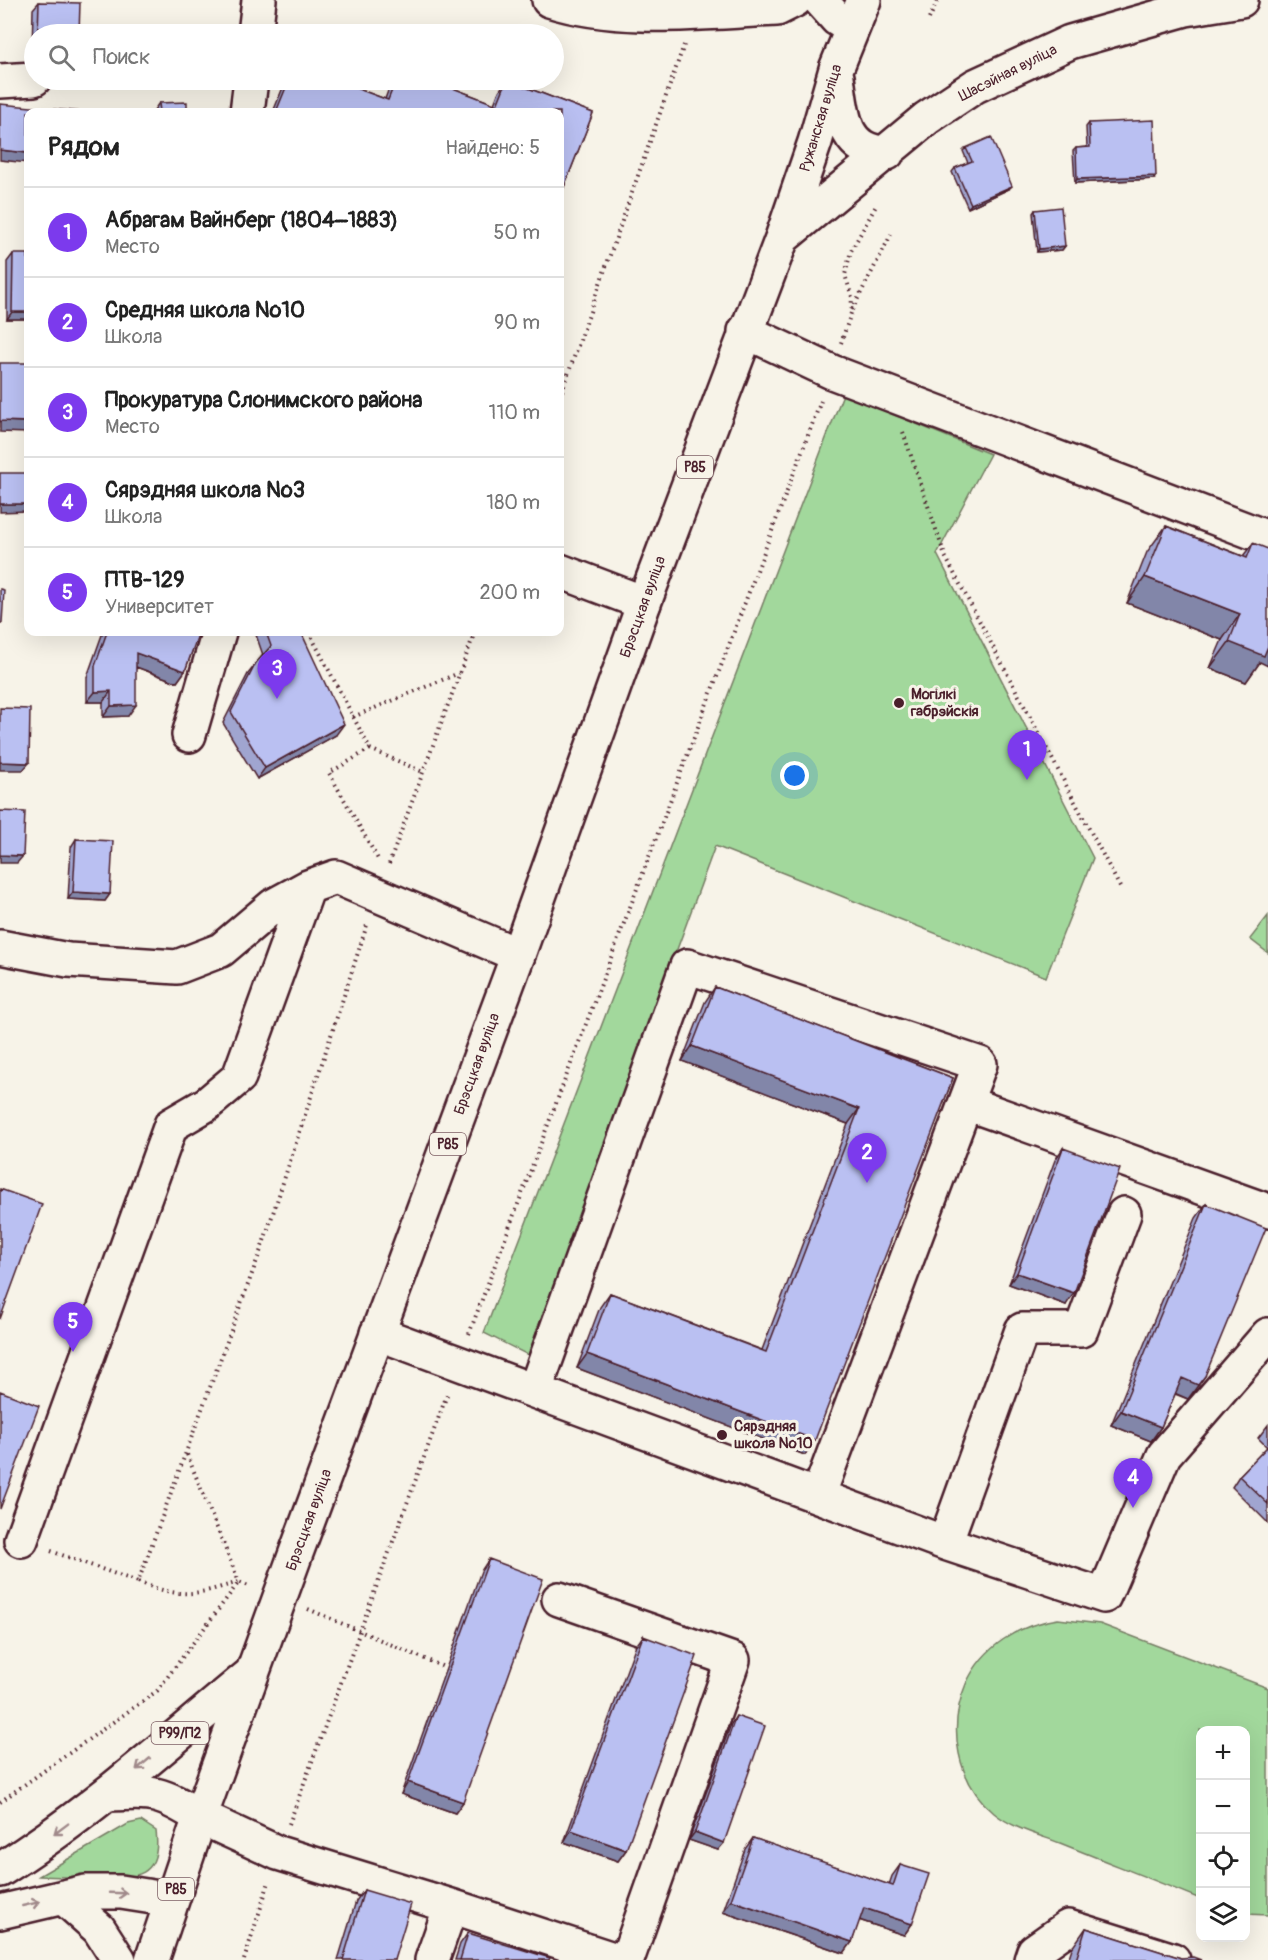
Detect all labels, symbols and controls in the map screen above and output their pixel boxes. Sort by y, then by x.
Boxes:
search box [24,24,564,90]
street label: Шасэйная вуліца [956,40,1060,106]
icon: search [45,41,78,74]
text: Поиск [93,43,150,71]
street label: Ружанская вуліца [796,62,846,174]
text: Рядом [48,131,120,163]
text: Найдено: 5 [445,135,540,160]
text: Абрагам Вайнберг (1804–1883) [105,206,398,234]
text: 1 [64,220,71,245]
text: 50 m [493,220,540,245]
text: Место [105,234,160,259]
text: Средняя школа №10 [105,296,305,324]
text: 2 [62,310,73,335]
text: 90 m [494,310,540,335]
text: Школа [105,324,162,349]
text: Прокуратура Слонимского района [105,386,422,414]
text: 3 [62,400,73,425]
text: 110 m [489,400,540,425]
text: Место [105,414,160,439]
road number: Р85 [677,456,713,478]
text: Сярэдняя школа №3 [105,476,305,504]
text: 4 [62,490,73,515]
text: 180 m [486,490,540,515]
text: Школа [105,504,162,529]
street label: Брэсцкая вуліца [616,553,670,660]
text: ПТВ-129 [105,566,184,594]
text: 5 [62,580,73,605]
text: 200 m [479,580,540,605]
text: Университет [105,594,214,619]
pin: 3 [258,650,296,699]
place label: Могілкі габрэйскія [910,685,979,721]
marker: Могілкі габрэйскія [892,696,906,710]
pin: 1 [1008,730,1046,780]
your location [780,761,809,790]
street label: Брэсцкая вуліца [450,1010,504,1117]
road number: Р85 [430,1133,466,1155]
pin: 2 [848,1134,886,1183]
pin: 5 [54,1302,92,1352]
place label: Сярэдняя школа №10 [734,1417,813,1453]
marker: Сярэдняя школа №10 [715,1428,729,1442]
pin: 4 [1114,1458,1152,1508]
street label: Брэсцкая вуліца [282,1466,336,1573]
road number: Р99/П2 [152,1722,208,1744]
map controls [1196,1726,1250,1942]
button: + [1196,1726,1250,1780]
one-way arrow [136,1757,151,1771]
button: − [1196,1780,1250,1834]
one-way arrow [53,1822,69,1835]
button: locate [1196,1834,1250,1888]
road number: Р85 [158,1878,194,1900]
one-way arrow [107,1887,127,1898]
button: layers [1196,1888,1250,1942]
one-way arrow [21,1898,41,1909]

